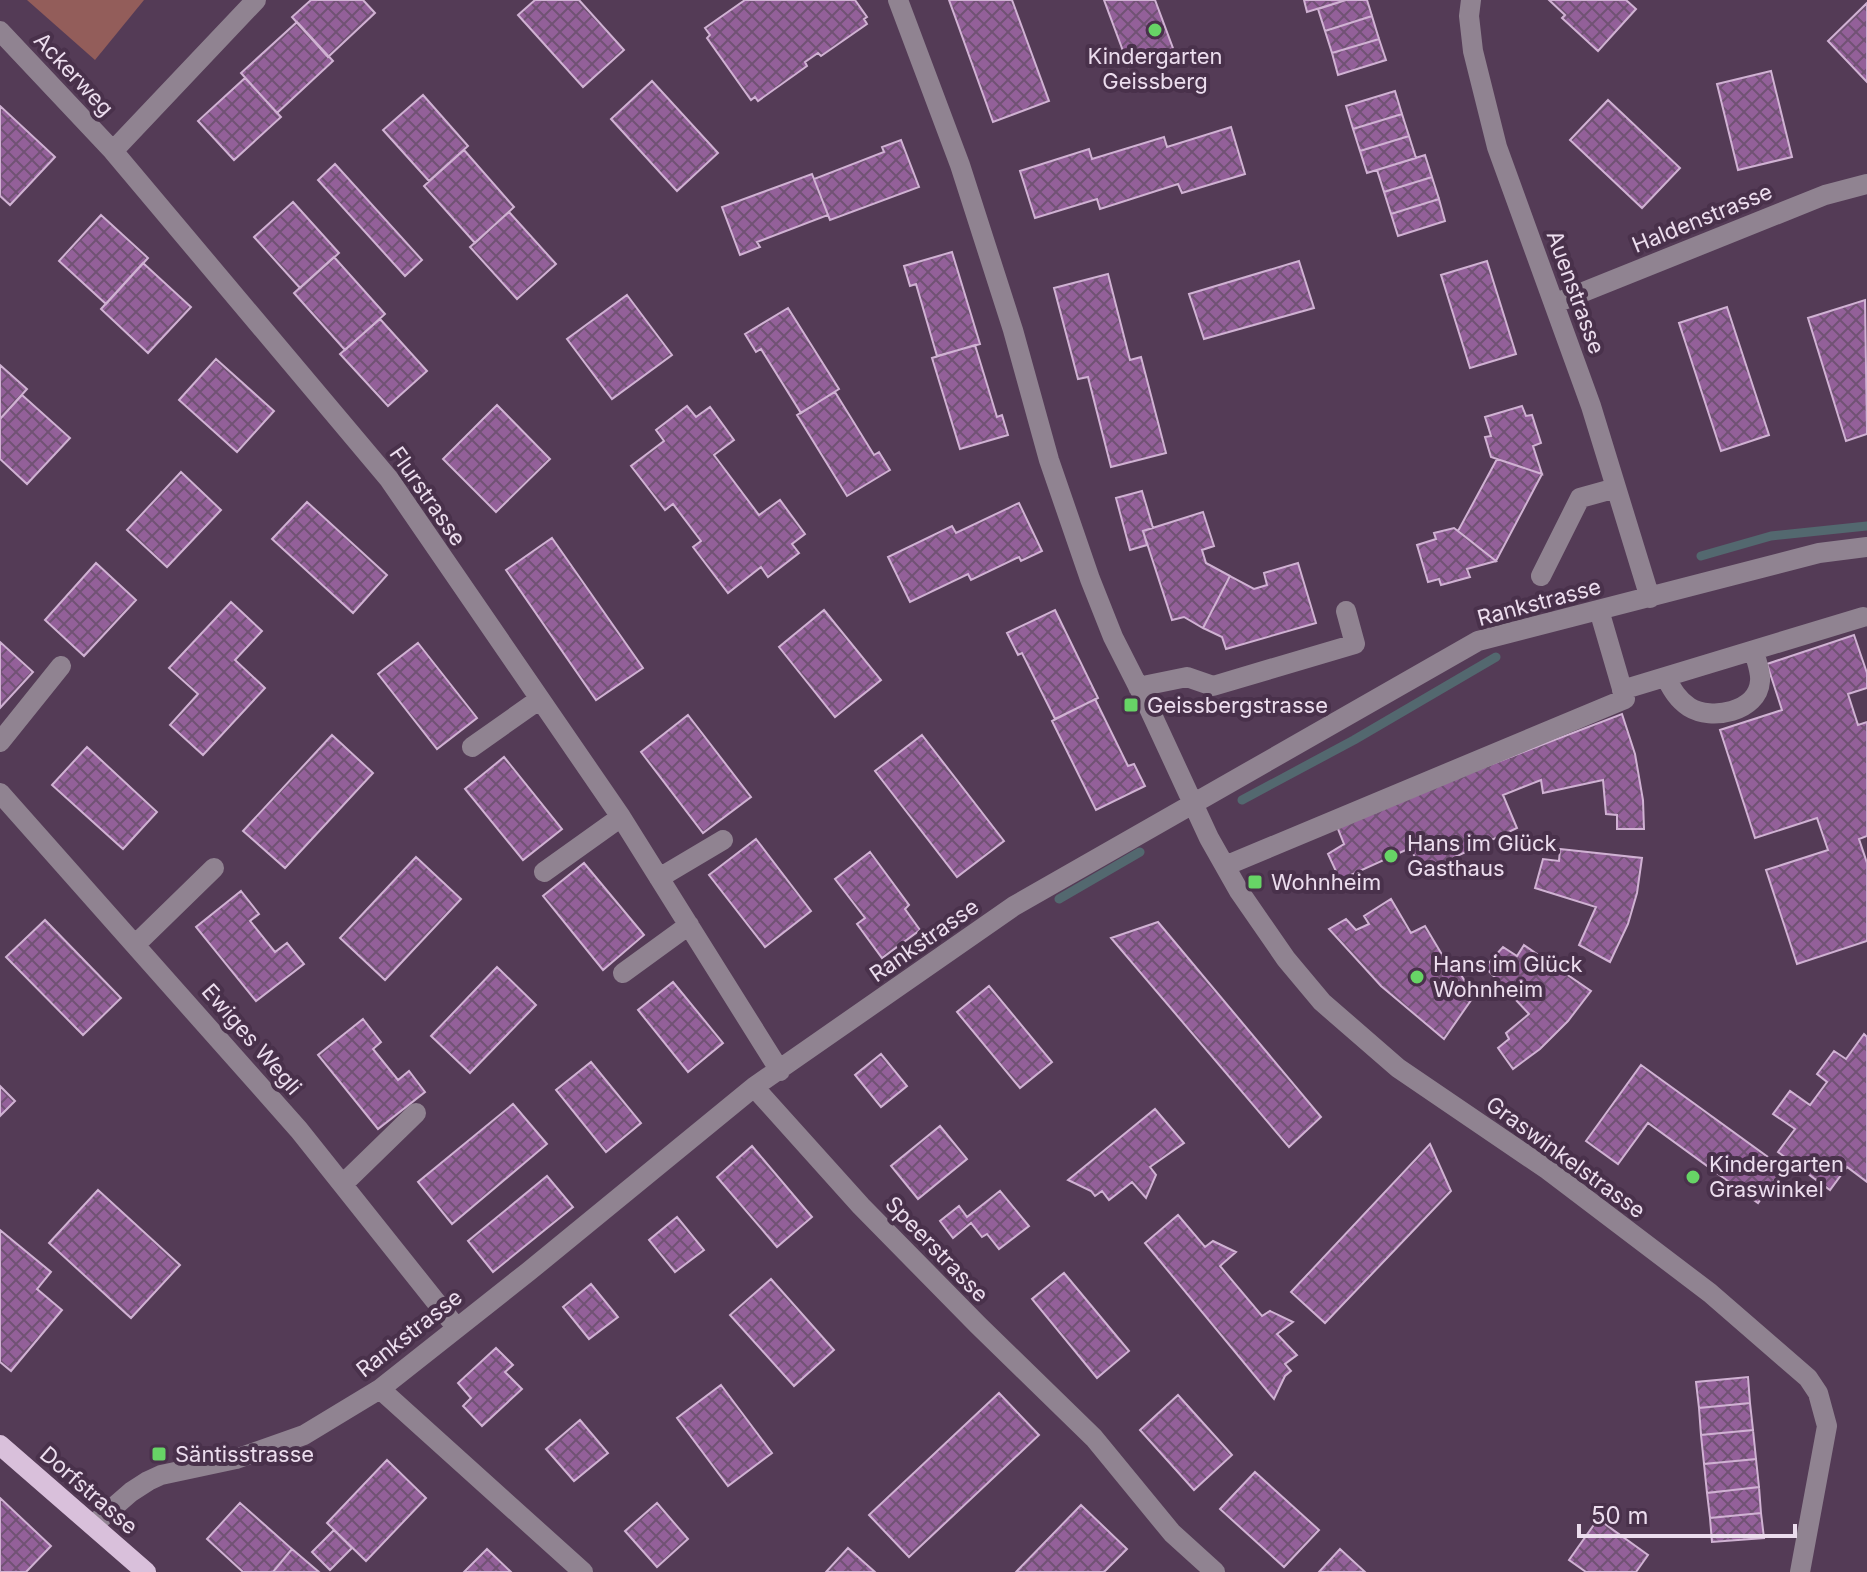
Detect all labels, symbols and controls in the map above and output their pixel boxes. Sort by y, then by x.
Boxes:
marker: Kindergarten Geissberg [1146,21,1164,39]
street label: Ackerweg [29,27,119,121]
place label: Kindergarten Geissberg [1088,43,1222,94]
street label: Haldenstrasse [1628,178,1776,258]
street label: Auenstrasse [1542,227,1610,357]
street label: Flurstrasse [384,441,472,551]
street label: Rankstrasse [1474,573,1604,631]
place label: Geissbergstrasse [1147,692,1328,718]
marker: Geissbergstrasse [1122,696,1140,714]
place label: Hans im Glück Gasthaus [1407,830,1557,881]
marker: Hans im Glück Gasthaus [1382,847,1400,865]
place label: Wohnheim [1271,869,1381,895]
marker: Wohnheim [1246,873,1264,891]
street label: Rankstrasse [865,893,983,987]
place label: Hans im Glück Wohnheim [1433,951,1583,1002]
marker: Hans im Glück Wohnheim [1408,968,1426,986]
street label: Ewiges Wegli [197,978,307,1100]
street label: Graswinkelstrasse [1481,1091,1651,1223]
place label: Kindergarten Graswinkel [1709,1151,1844,1202]
marker: Kindergarten Graswinkel [1684,1168,1702,1186]
street label: Speerstrasse [880,1191,994,1307]
street label: Rankstrasse [351,1284,467,1382]
street label: Dorfstrasse [35,1441,143,1539]
place label: Säntisstrasse [175,1441,314,1467]
marker: Säntisstrasse [150,1445,168,1463]
scale bar [1579,1488,1795,1538]
text: 50 m [1591,1501,1649,1530]

